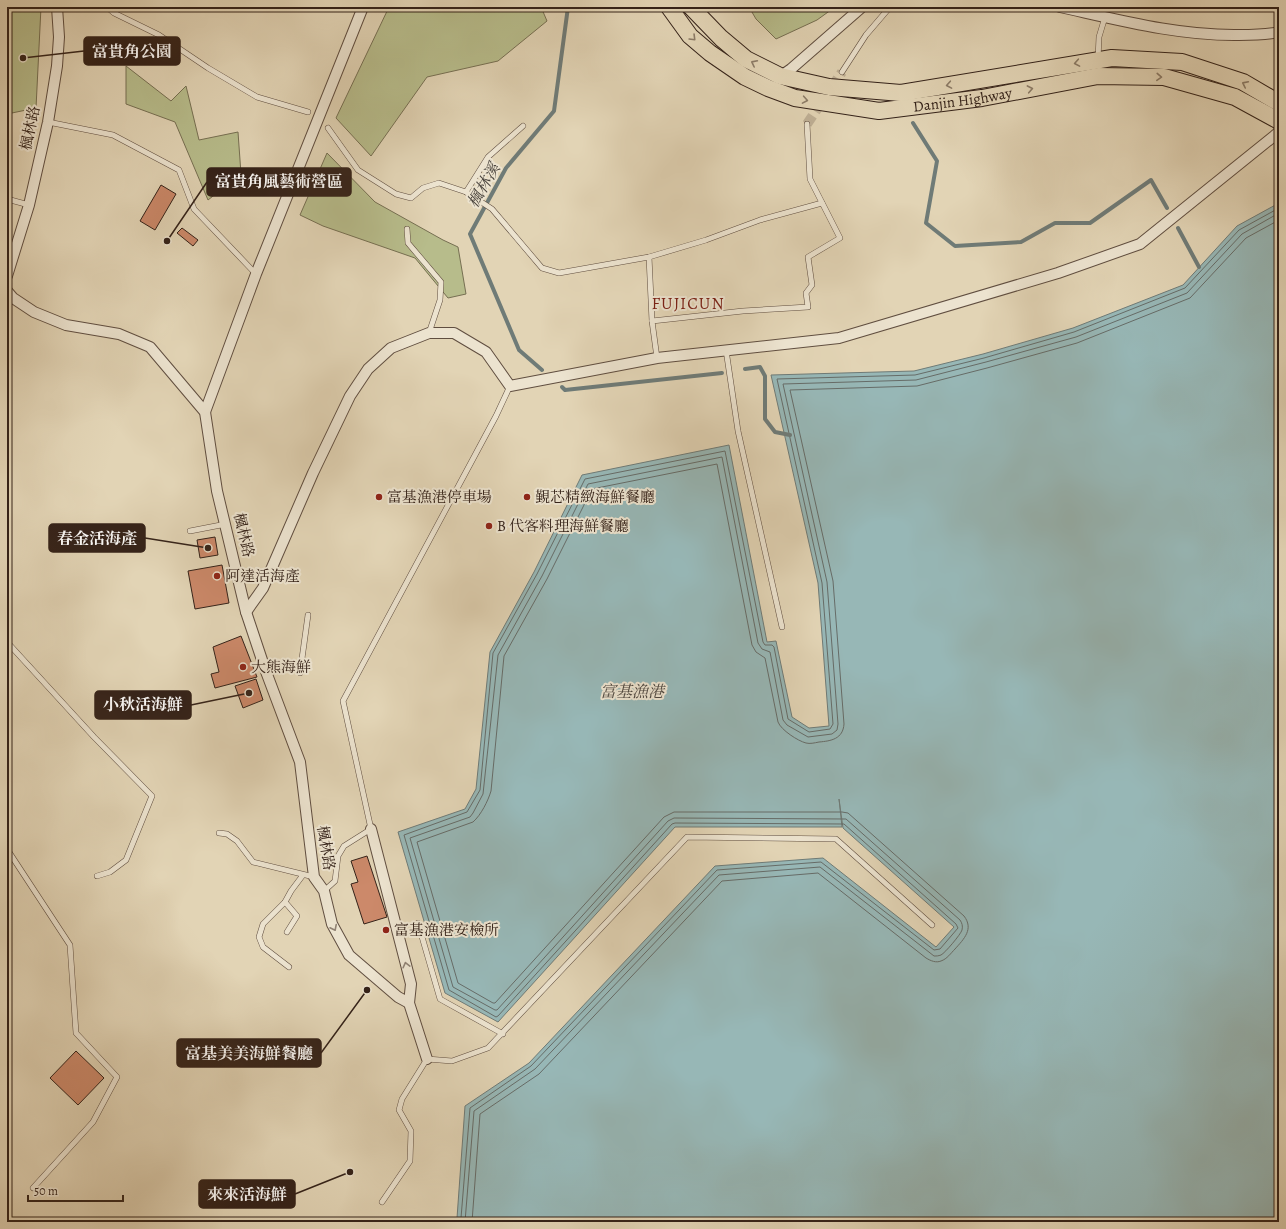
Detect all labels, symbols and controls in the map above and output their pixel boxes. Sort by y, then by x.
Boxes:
one-way arrow [688,33,696,41]
callout: 富貴角公園 [84,37,180,65]
text: 富貴角公園 [92,41,172,63]
one-way arrow [1074,58,1080,67]
one-way arrow [751,61,759,68]
one-way arrow [1156,73,1162,82]
one-way arrow [946,80,952,88]
one-way arrow [1242,81,1249,89]
street label: Danjin Highway [912,83,1014,117]
one-way arrow [1027,85,1033,94]
one-way arrow [802,95,808,104]
street label: 楓林路 [16,104,44,152]
water label: 楓林溪 [462,157,506,212]
callout: 富貴角風藝術營區 [207,168,351,196]
text: 富貴角風藝術營區 [215,171,343,193]
district label: FUJICUN [651,292,725,315]
place label: 富基漁港停車場 [387,487,492,507]
place label: 覲芯精緻海鮮餐廳 [535,487,655,507]
marker: 富基漁港停車場 [374,492,384,502]
marker: 覲芯精緻海鮮餐廳 [522,492,532,502]
street label: 楓林路 [229,511,259,559]
place label: B 代客料理海鮮餐廳 [497,516,629,536]
marker: B 代客料理海鮮餐廳 [484,521,494,531]
callout: 春金活海產 [49,524,145,552]
text: 春金活海產 [57,528,137,550]
place label: 阿達活海產 [225,566,300,586]
marker: 阿達活海產 [212,571,222,581]
place label: 大熊海鮮 [251,657,311,677]
marker: 大熊海鮮 [238,662,248,672]
water label: 富基漁港 [600,681,666,703]
callout: 小秋活海鮮 [95,691,191,719]
text: 小秋活海鮮 [103,694,183,716]
street label: 楓林路 [313,824,339,872]
place label: 富基漁港安檢所 [394,920,499,940]
one-way arrow [330,924,337,932]
marker: 富基漁港安檢所 [381,925,391,935]
one-way arrow [402,962,411,969]
callout: 富基美美海鮮餐廳 [177,1039,321,1067]
text: 富基美美海鮮餐廳 [185,1043,313,1065]
scale bar [28,1177,123,1203]
callout: 來來活海鮮 [199,1180,295,1208]
text: 50 m [34,1183,58,1199]
text: 來來活海鮮 [207,1184,287,1206]

